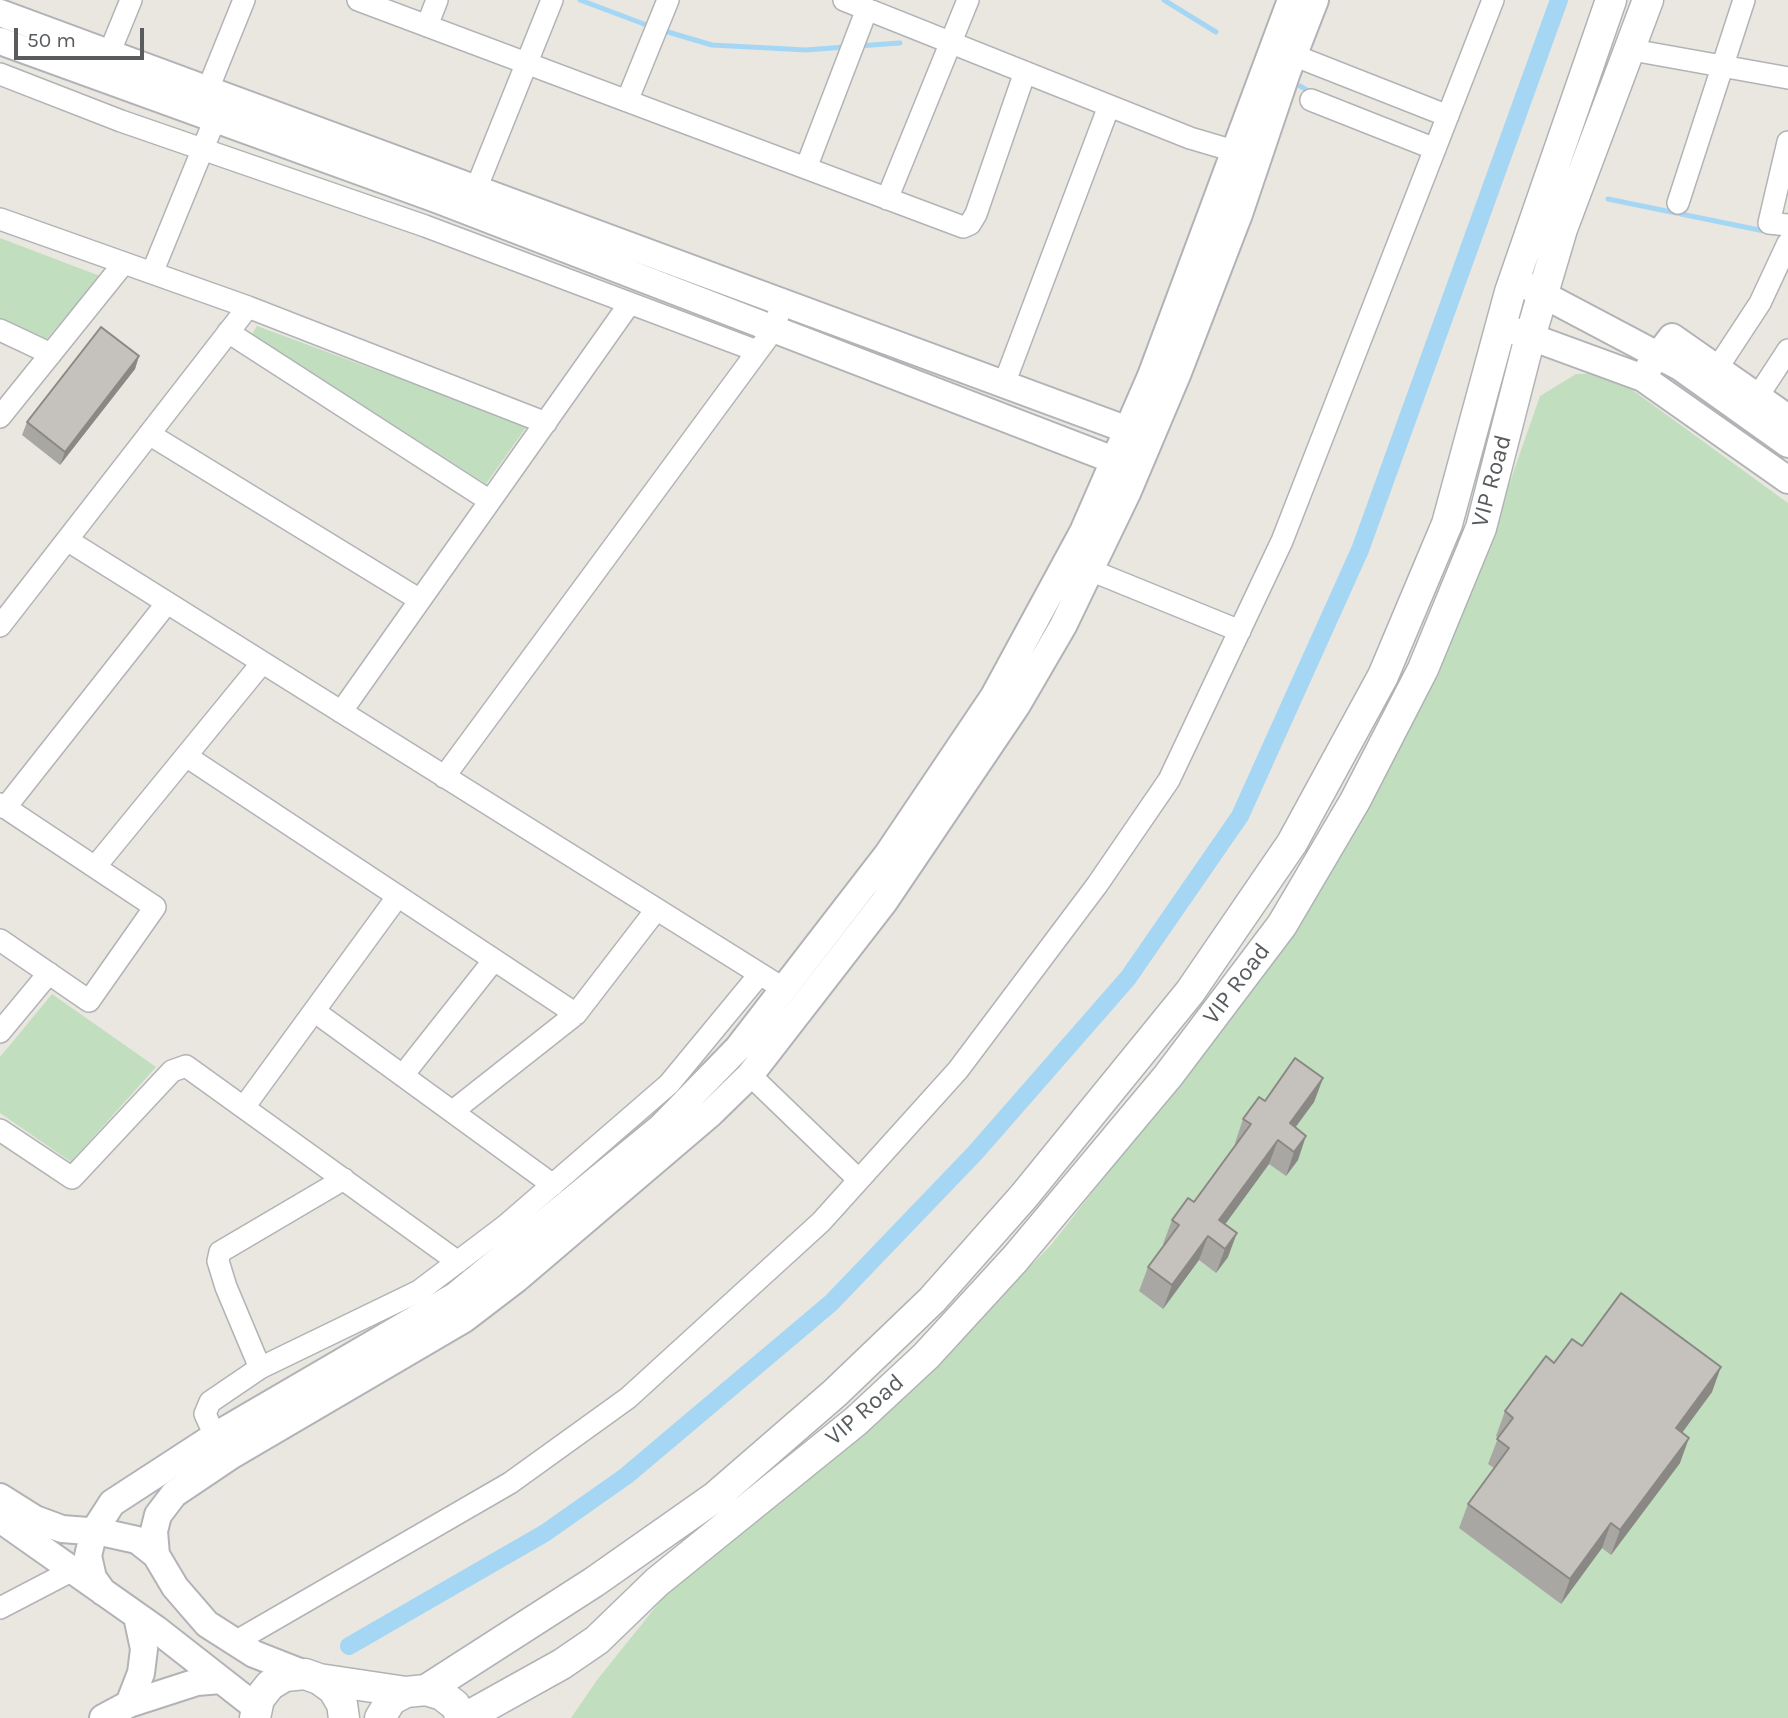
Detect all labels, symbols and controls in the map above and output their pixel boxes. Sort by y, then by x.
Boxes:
scale bar [18,14,147,58]
text: 50 m [27,28,76,52]
street label: VIP Road [1466,432,1518,530]
street label: VIP Road [1197,938,1277,1030]
street label: VIP Road [820,1368,910,1452]

